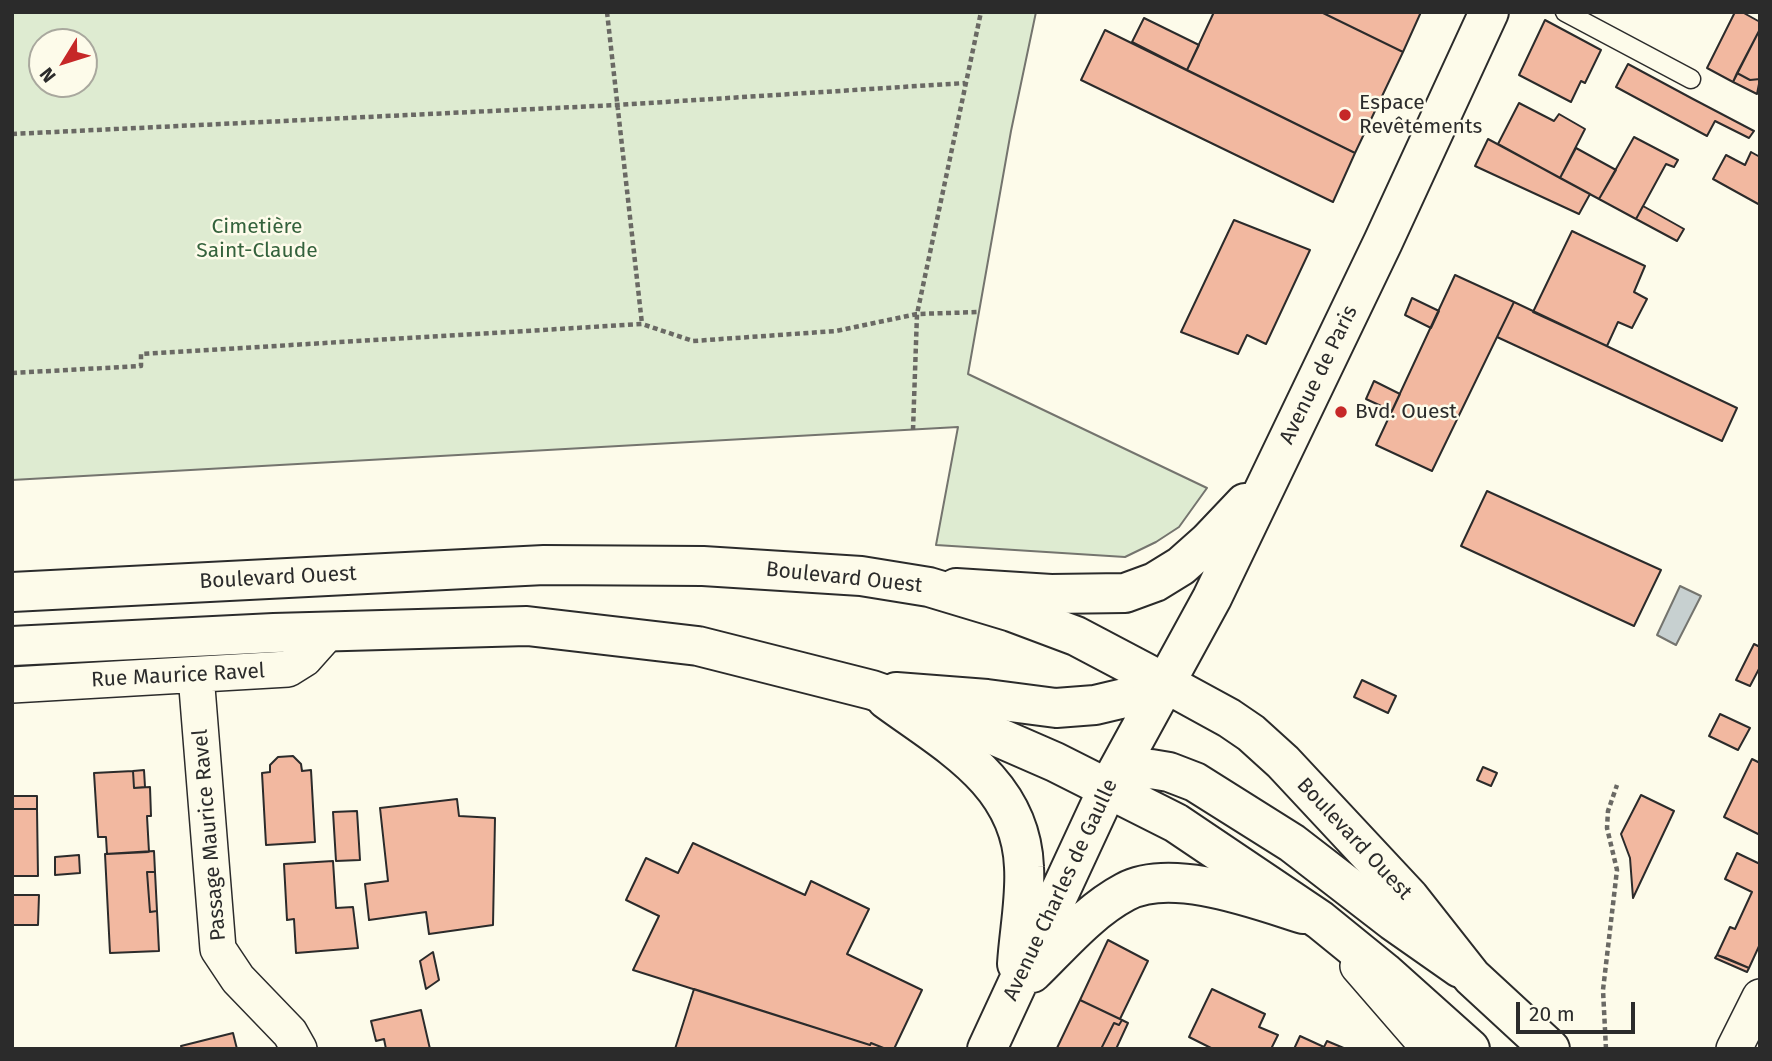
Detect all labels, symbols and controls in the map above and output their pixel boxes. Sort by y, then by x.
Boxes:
north arrow [28,28,98,98]
text: N [35,63,61,87]
place label: Espace Revêtements [1359,90,1482,140]
marker: Espace Revêtements [1337,107,1353,123]
park label: Cimetière Saint-Claude [196,214,318,264]
street label: Avenue de Paris [1275,302,1363,448]
place label: Bvd. Ouest [1355,399,1457,425]
marker: Bvd. Ouest [1333,404,1349,420]
street label: Boulevard Ouest [764,557,924,599]
street label: Boulevard Ouest [199,561,357,595]
street label: Rue Maurice Ravel [90,659,266,693]
street label: Passage Maurice Ravel [188,728,232,942]
street label: Boulevard Ouest [1291,773,1417,905]
street label: Avenue Charles de Gaulle [999,775,1123,1005]
scale bar [1520,988,1639,1032]
text: 20 m [1529,1001,1575,1027]

